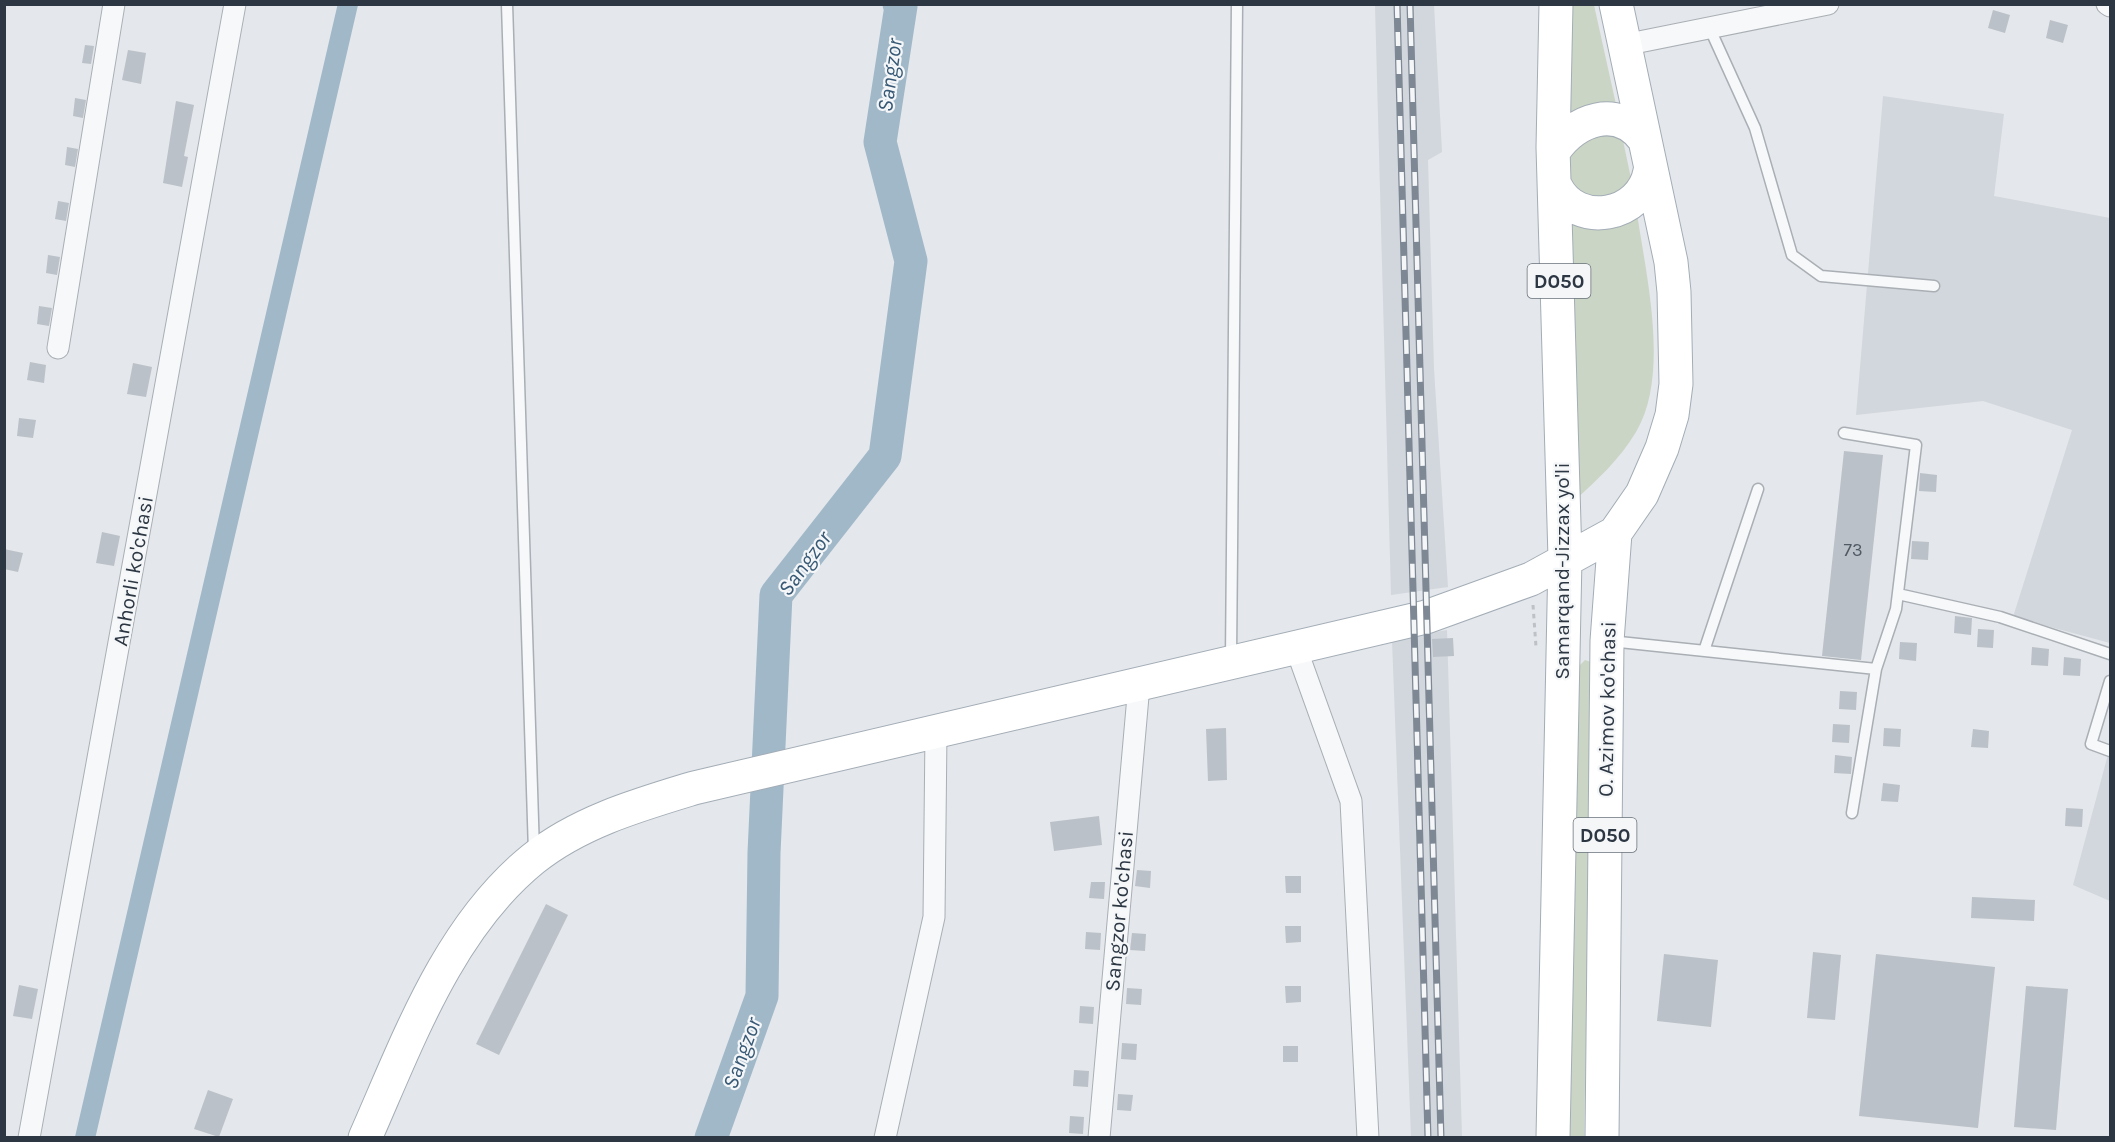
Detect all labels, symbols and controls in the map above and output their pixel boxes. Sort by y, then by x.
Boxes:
water label: Sangzor [872,35,908,114]
road number: D050 [1528,264,1590,298]
street label: Samarqand-Jizzax yo'li [1550,462,1574,680]
street label: Anhorli ko'chasi [108,494,158,648]
water label: Sangzor [773,525,838,601]
house number: 73 [1843,539,1863,561]
street label: O. Azimov ko'chasi [1593,621,1621,797]
road number: D050 [1574,818,1636,852]
street label: Sangzor ko'chasi [1100,830,1138,992]
water label: Sangzor [717,1013,767,1093]

